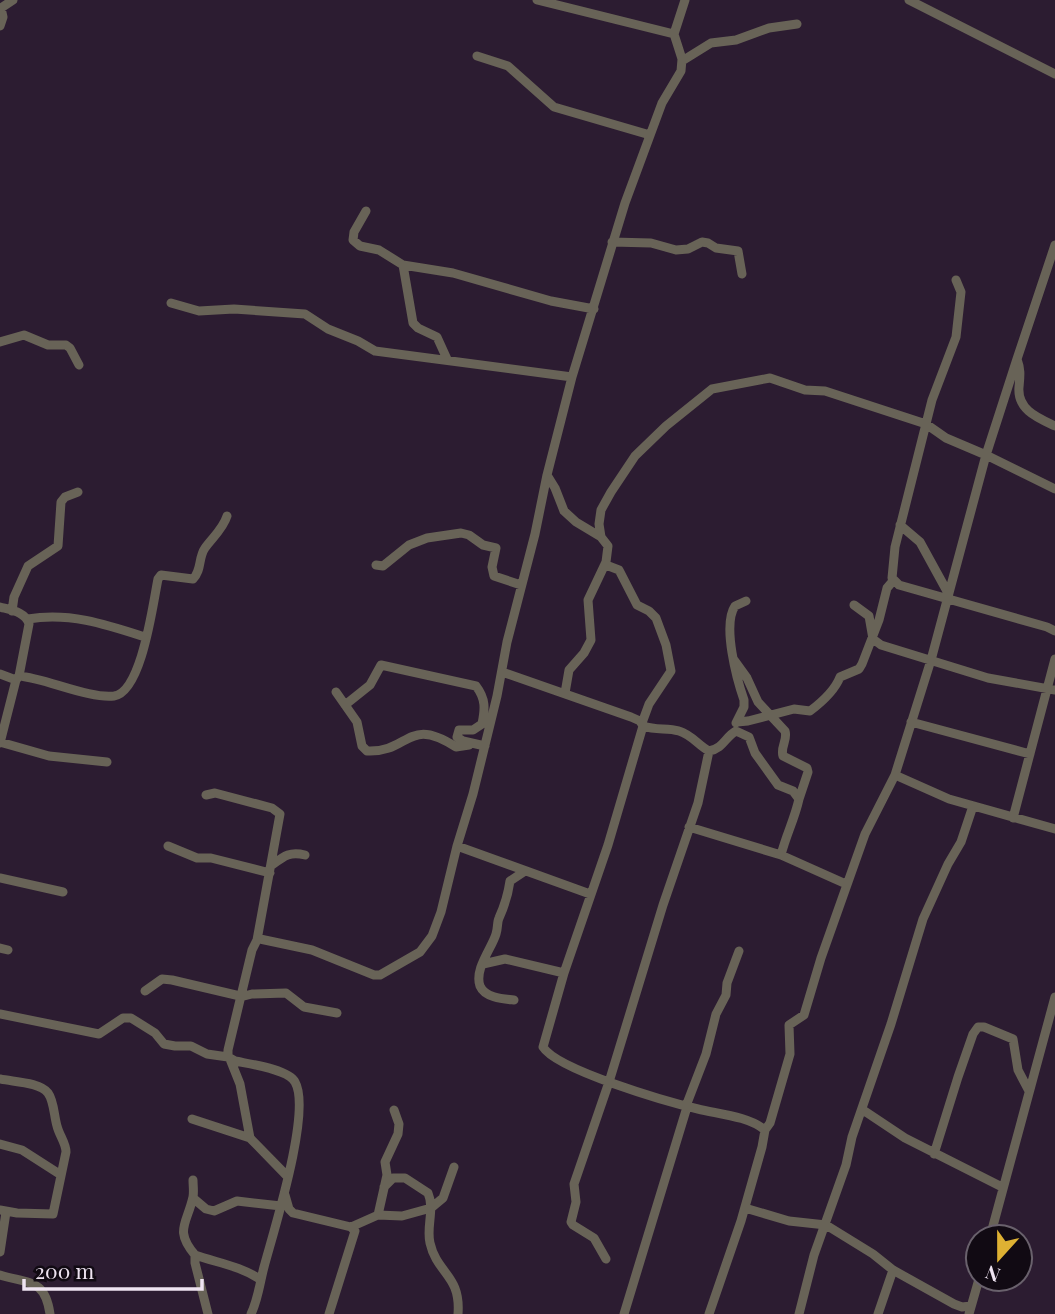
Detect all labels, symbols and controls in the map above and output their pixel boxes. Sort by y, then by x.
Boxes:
north arrow [964,1223,1034,1293]
scale bar [24,1248,203,1292]
text: 200 m [35,1256,94,1284]
text: N [981,1260,1004,1289]

